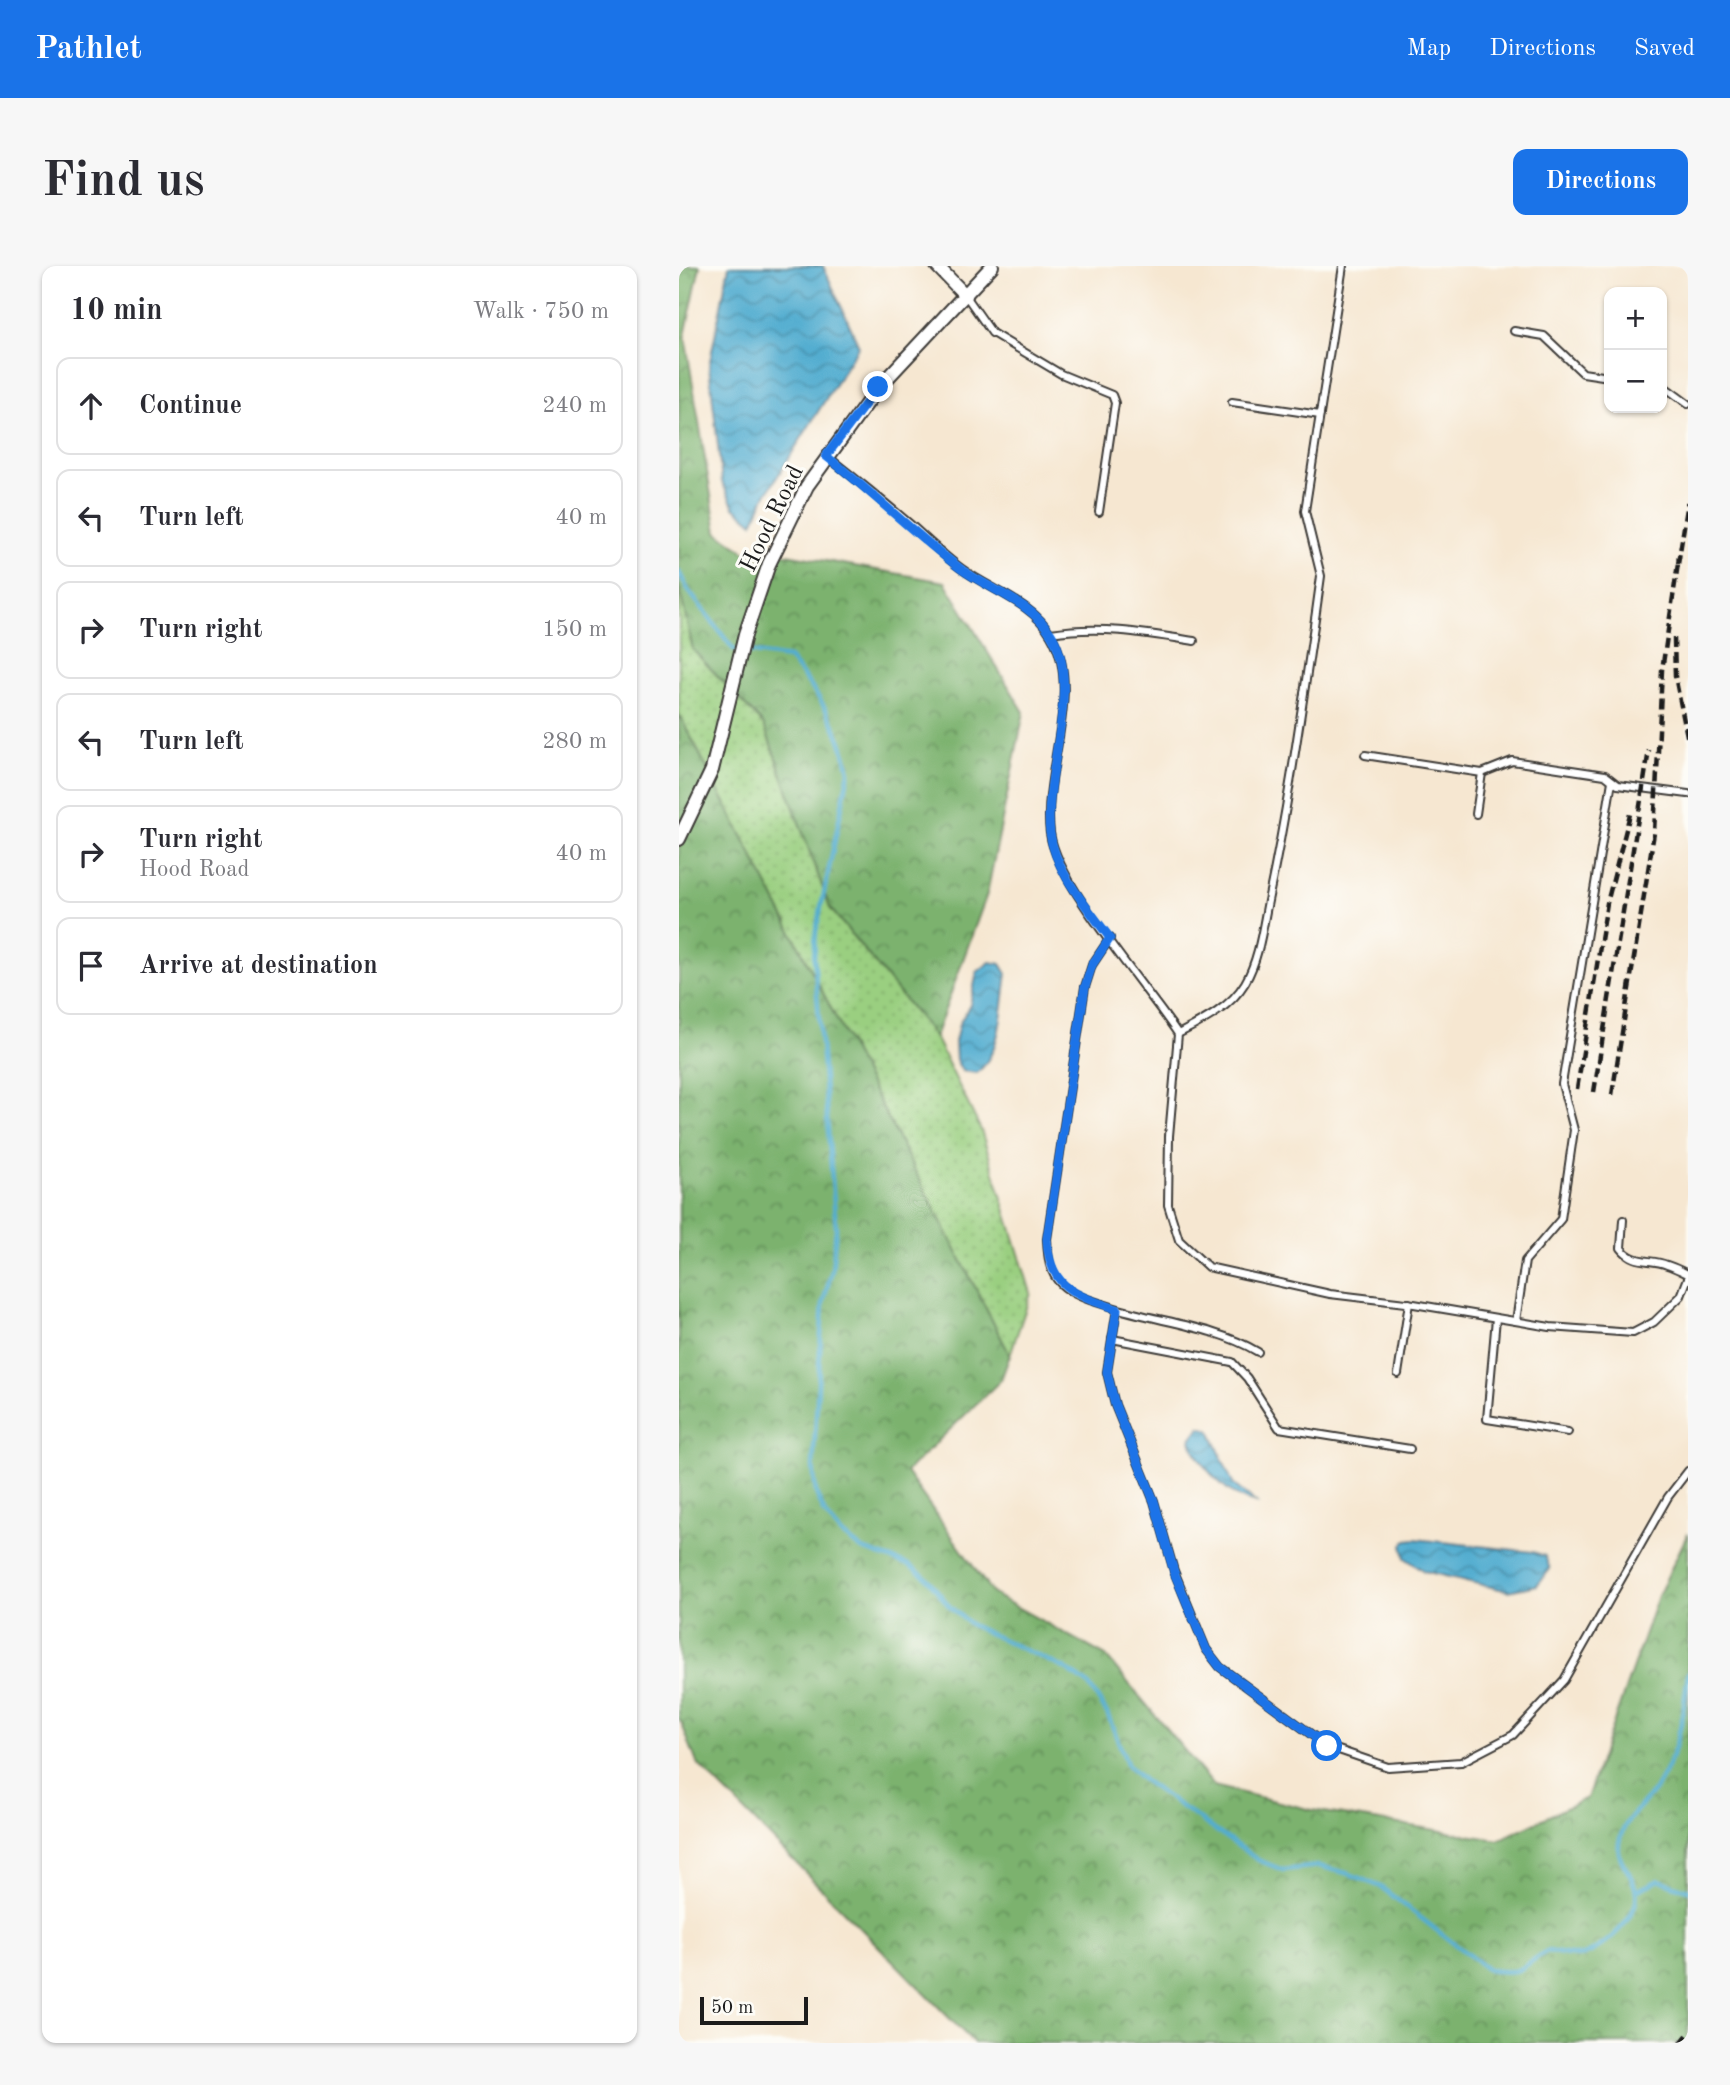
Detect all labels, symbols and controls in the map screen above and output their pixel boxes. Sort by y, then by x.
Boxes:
text: Pathlet [35,33,142,66]
text: Map [1407,37,1451,61]
text: Directions [1489,37,1596,61]
text: Saved [1634,37,1695,61]
button: Directions [1513,149,1688,215]
text: Find us [42,158,205,207]
map controls [1604,287,1667,413]
button: + [1604,287,1667,350]
text: 10 min [70,296,163,326]
text: Walk · 750 m [473,300,609,323]
button: − [1604,350,1667,413]
route end [862,371,893,402]
icon: ahead [72,387,110,425]
text: Continue [139,393,242,419]
text: 240 m [542,394,607,417]
street label: Hood Road [737,462,809,576]
icon: left [72,499,110,537]
text: Turn left [139,505,244,531]
text: 40 m [556,506,607,529]
icon: right [72,611,110,649]
text: Turn right [139,617,262,643]
text: 150 m [542,618,607,641]
icon: left [72,723,110,761]
text: Turn left [139,729,244,755]
text: 280 m [542,730,607,753]
text: Turn right [139,827,262,853]
icon: right [72,835,110,873]
text: 40 m [556,842,607,865]
text: Hood Road [139,858,250,881]
icon: arrive [72,947,110,985]
text: Arrive at destination [139,953,378,979]
route start [1311,1730,1342,1761]
scale bar [700,1994,809,2026]
text: 50 m [711,1999,753,2018]

